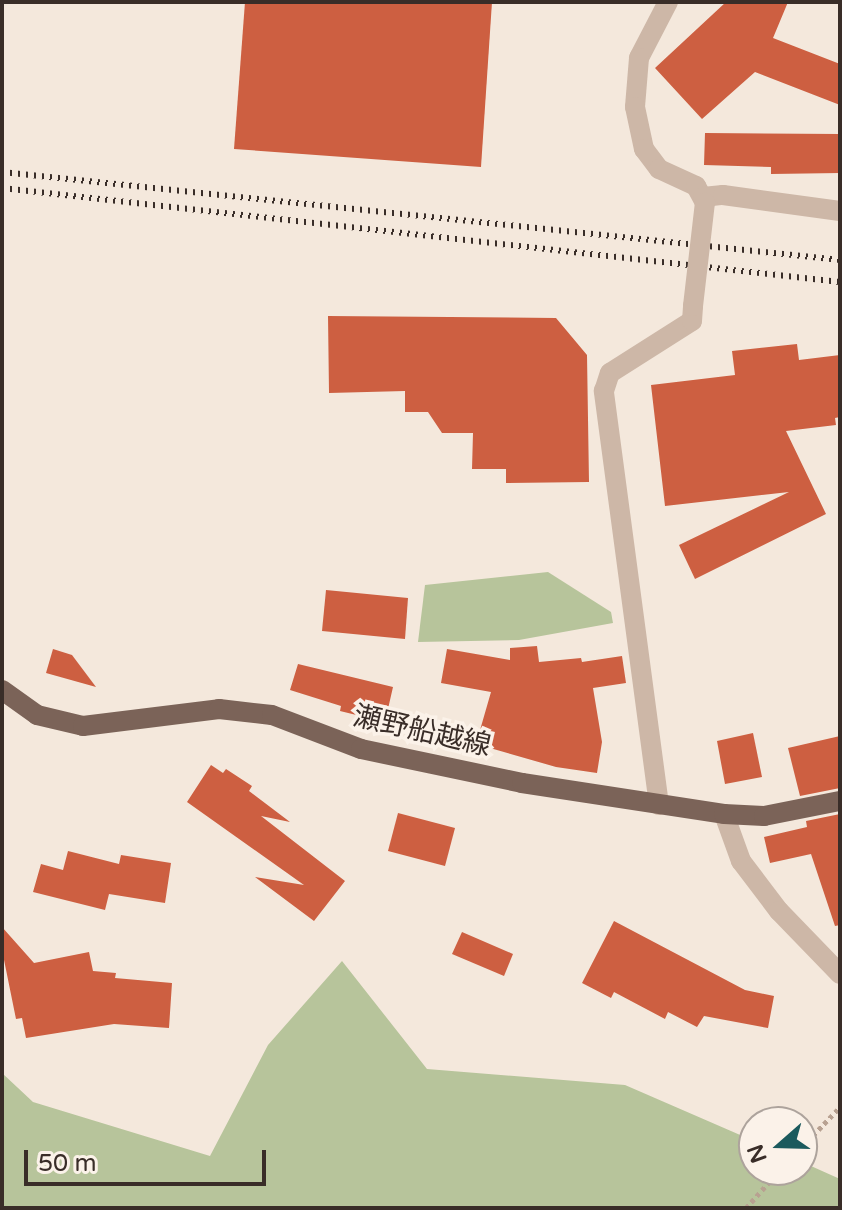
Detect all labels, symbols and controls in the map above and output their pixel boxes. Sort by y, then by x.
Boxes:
street label: 瀬野船越線 [350,699,494,763]
north arrow [738,1106,818,1186]
scale bar [28,1134,270,1184]
text: N [742,1141,773,1166]
text: 50 m [38,1149,96,1178]

